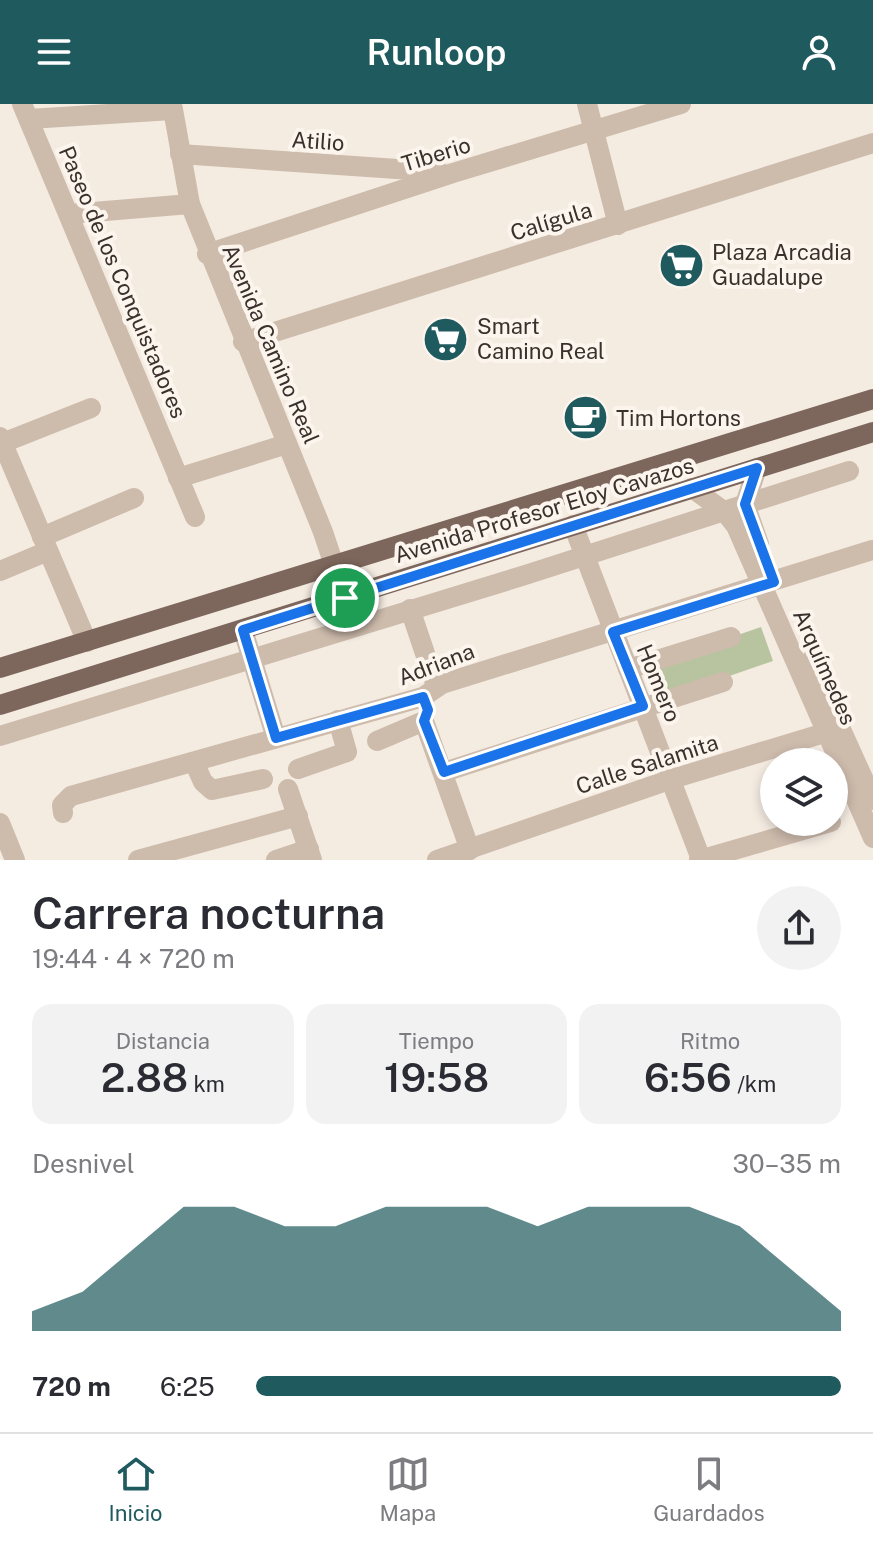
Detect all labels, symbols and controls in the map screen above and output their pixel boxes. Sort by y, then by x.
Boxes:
icon: menu [32,30,76,74]
icon: person [797,30,841,74]
text: Runloop [366,31,507,73]
street label: Atilio [291,126,345,156]
street label: Tiberio [398,131,474,177]
street label: Paseo de los Conquistadores [54,142,192,422]
street label: Calígula [507,196,595,246]
place label: Plaza Arcadia Guadalupe [712,239,852,290]
street label: Avenida Camino Real [217,240,325,448]
supermarket icon: Plaza Arcadia Guadalupe [657,241,705,289]
place label: Smart Camino Real [477,313,605,364]
supermarket icon: Smart Camino Real [422,315,470,363]
cafe icon: Tim Hortons [561,394,609,442]
place label: Tim Hortons [616,405,741,431]
street label: Avenida Profesor Eloy Cavazos [391,452,697,568]
pin [311,564,379,632]
icon: arrive [323,576,367,620]
street label: Arquímedes [788,605,862,729]
street label: Adriana [394,638,478,690]
street label: Homero [632,640,686,726]
street label: Calle Salamita [573,729,721,799]
map controls [760,748,848,836]
button: layers [760,748,848,836]
button: share [757,886,841,970]
text: Carrera nocturna [32,887,385,939]
text: 19:44 · 4 × 720 m [32,943,235,974]
text: Distancia [116,1028,210,1054]
text: Tiempo [399,1028,474,1054]
text: Ritmo [680,1028,740,1054]
text: 2.88 [101,1054,188,1101]
text: 19:58 [384,1054,489,1101]
text: 6:56 [644,1054,732,1101]
text: km [188,1071,225,1097]
text: /km [732,1071,776,1097]
text: Desnivel [32,1148,135,1179]
text: 30–35 m [733,1148,841,1179]
text: 720 m [32,1371,111,1402]
text: 6:25 [160,1371,215,1402]
tab: Inicio [108,1452,163,1526]
tab: Mapa [379,1452,436,1526]
tab: Guardados [653,1452,765,1526]

